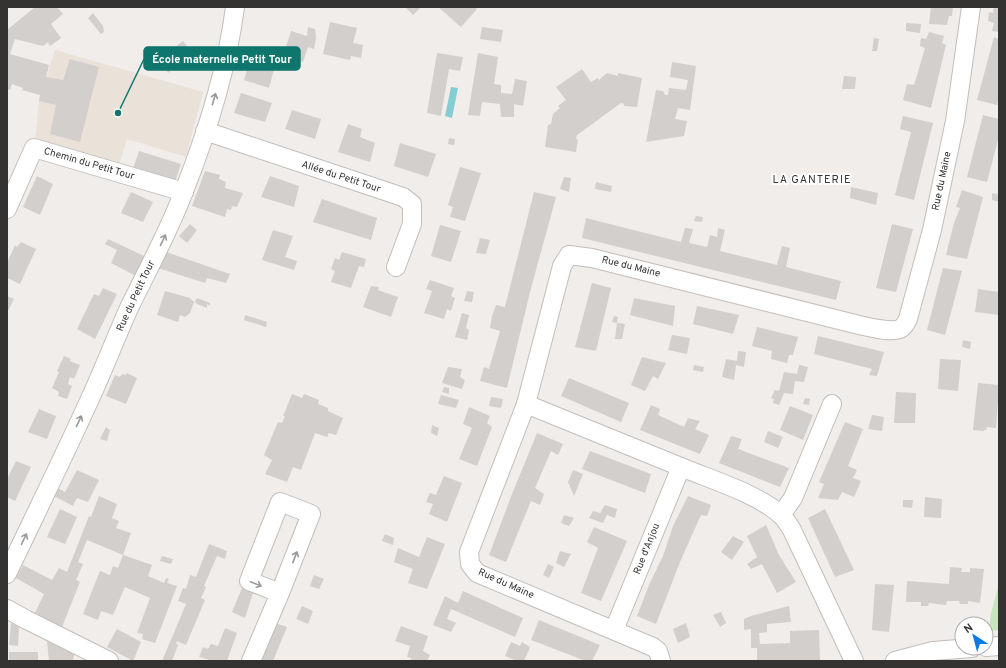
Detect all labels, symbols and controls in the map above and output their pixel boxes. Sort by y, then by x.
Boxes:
callout: École maternelle Petit Tour [144,47,300,70]
text: École maternelle Petit Tour [152,52,292,67]
one-way arrow [211,93,218,106]
street label: Chemin du Petit Tour [42,145,136,183]
street label: Rue du Maine [929,150,955,212]
street label: Allée du Petit Tour [300,158,382,196]
district label: LA GANTERIE [772,173,852,187]
one-way arrow [160,234,167,246]
street label: Rue du Maine [600,253,662,281]
street label: Rue du Petit Tour [114,258,158,334]
one-way arrow [76,416,83,428]
street label: Rue d'Anjou [631,522,663,576]
one-way arrow [21,533,28,545]
one-way arrow [291,551,299,563]
street label: Rue du Maine [476,566,536,602]
one-way arrow [250,580,262,588]
north arrow [954,616,994,656]
text: N [961,621,976,637]

